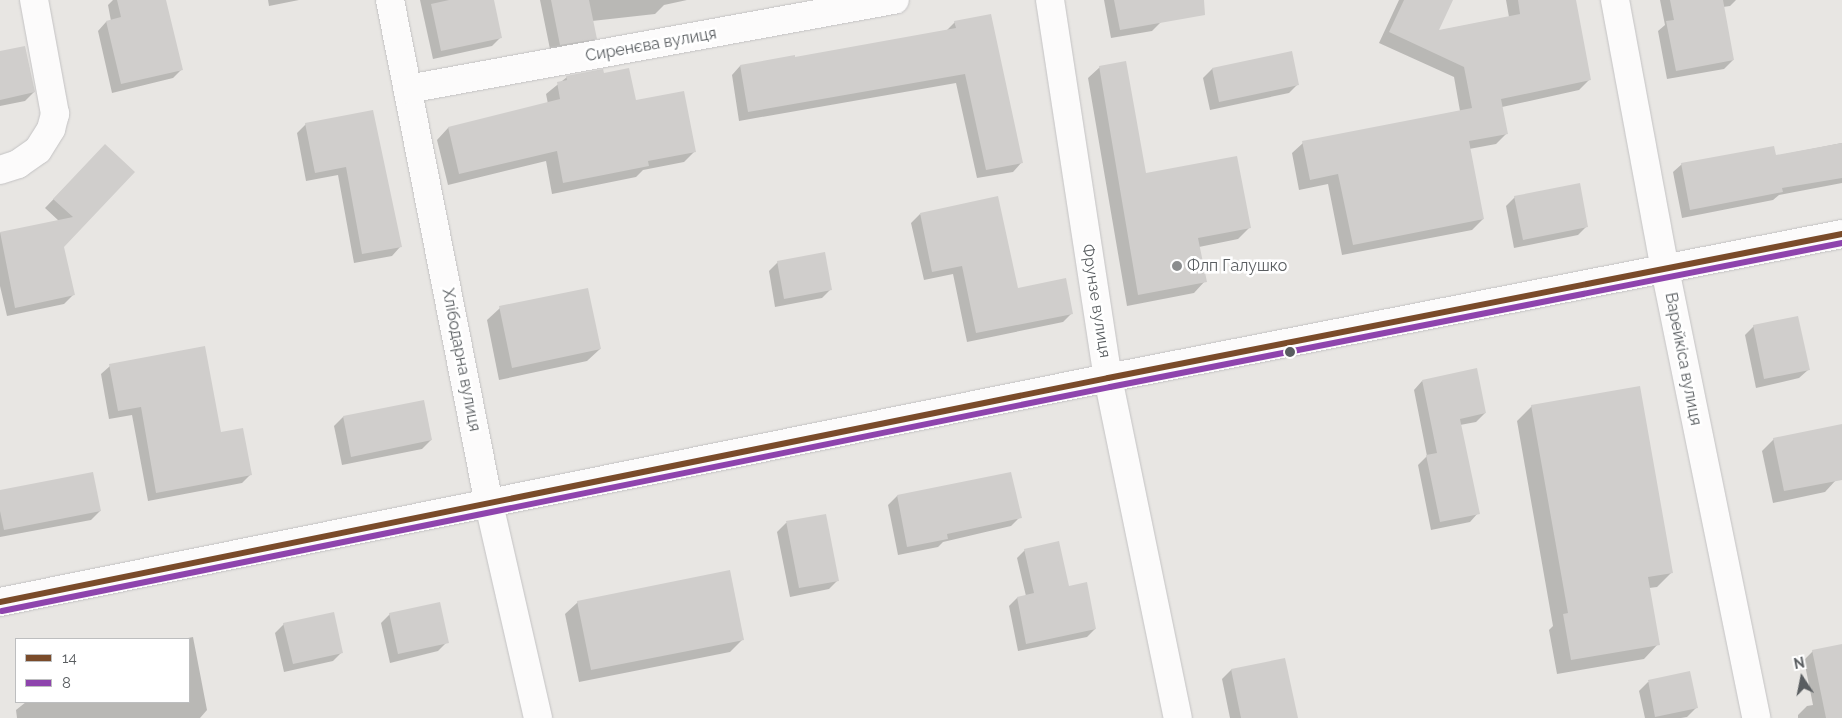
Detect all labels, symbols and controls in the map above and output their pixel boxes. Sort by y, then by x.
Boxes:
street label: Сиренєва вулиця [584,24,718,66]
street label: Фрунзе вулиця [1078,243,1114,359]
place label: Флп Галушко [1187,256,1287,276]
marker: Флп Галушко [1171,260,1183,272]
street label: Хлібодарна вулиця [438,287,484,433]
street label: Варейкіса вулиця [1661,291,1705,427]
unlabelled marker [1285,347,1295,357]
legend [15,638,190,703]
text: 14 [62,649,77,667]
north arrow [1777,653,1827,703]
text: N [1792,654,1806,672]
text: 8 [62,674,71,692]

